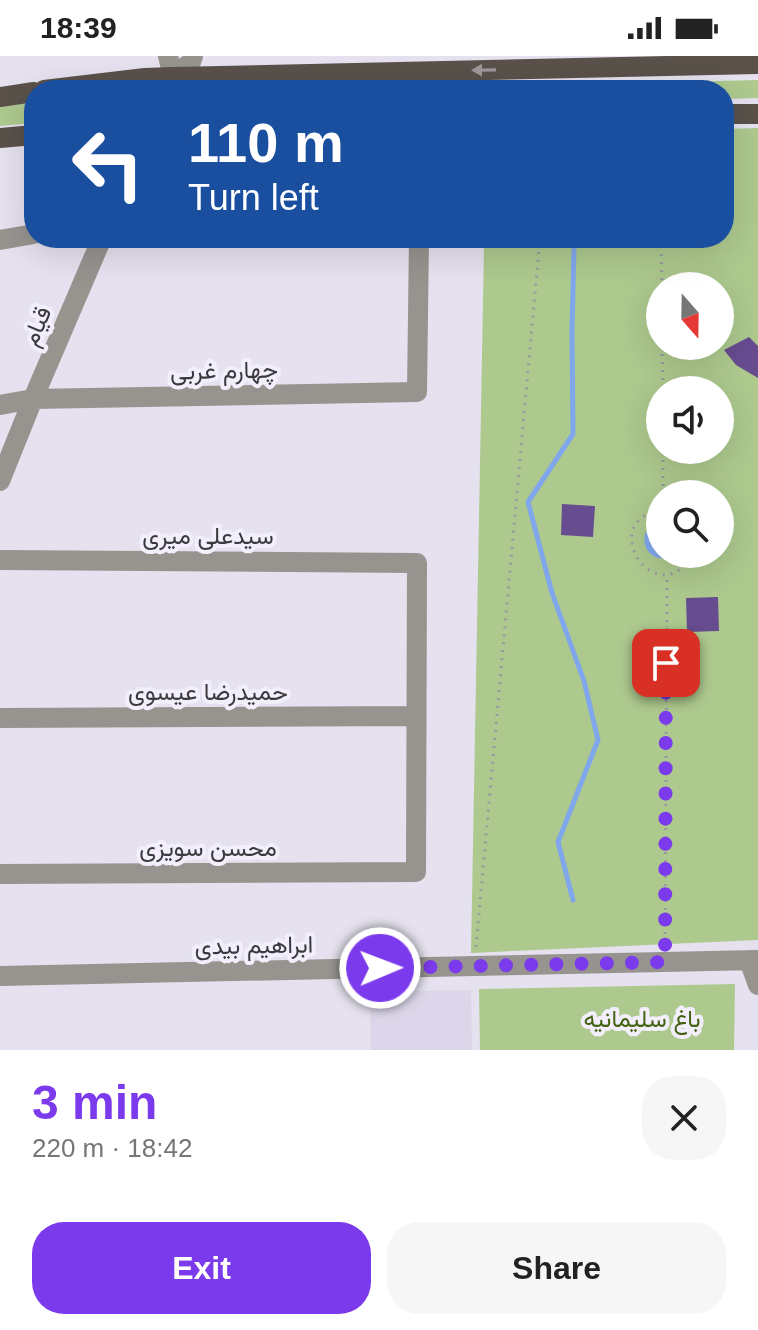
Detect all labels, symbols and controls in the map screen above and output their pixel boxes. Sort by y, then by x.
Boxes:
text: 18:39 [40,11,117,44]
one-way arrow [471,64,496,77]
text: 110 m [188,111,344,174]
icon: left [56,112,160,216]
text: Turn left [188,177,319,218]
north arrow [646,272,734,360]
map controls [646,272,734,568]
street label: قیام [16,302,59,351]
street label: چهارم غربی [170,356,278,387]
button: sound [646,376,734,464]
button: search [646,480,734,568]
street label: سیدعلی میری [142,522,274,551]
pin [632,629,700,697]
icon: arrive [644,641,688,685]
street label: حمیدرضا عیسوی [128,678,288,707]
street label: محسن سویزی [139,834,277,863]
position arrow [338,926,422,1010]
street label: ابراهیم بیدی [194,930,314,963]
park label: باغ سلیمانیه [583,1005,701,1035]
text: 3 min [32,1076,157,1129]
button: close [642,1076,726,1160]
text: 220 m · 18:42 [32,1133,192,1163]
button: Exit [32,1222,371,1314]
button: Share [387,1222,726,1314]

